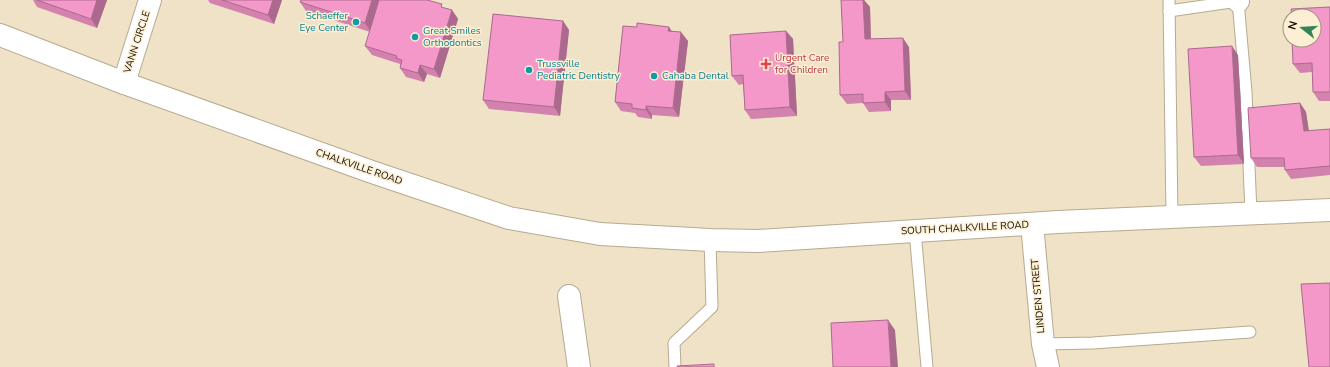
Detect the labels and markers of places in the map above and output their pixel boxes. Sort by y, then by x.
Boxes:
place label: Schaeffer Eye Center [300,9,348,35]
marker: Schaeffer Eye Center [351,17,361,27]
place label: Great Smiles Orthodontics [423,24,482,50]
marker: Great Smiles Orthodontics [410,32,420,42]
place label: Urgent Care for Children [775,51,829,77]
place label: Trussville Pediatric Dentistry [537,57,621,83]
marker: Urgent Care for Children [760,58,772,70]
marker: Trussville Pediatric Dentistry [524,65,534,75]
place label: Cahaba Dental [662,69,729,83]
marker: Cahaba Dental [649,71,659,81]

